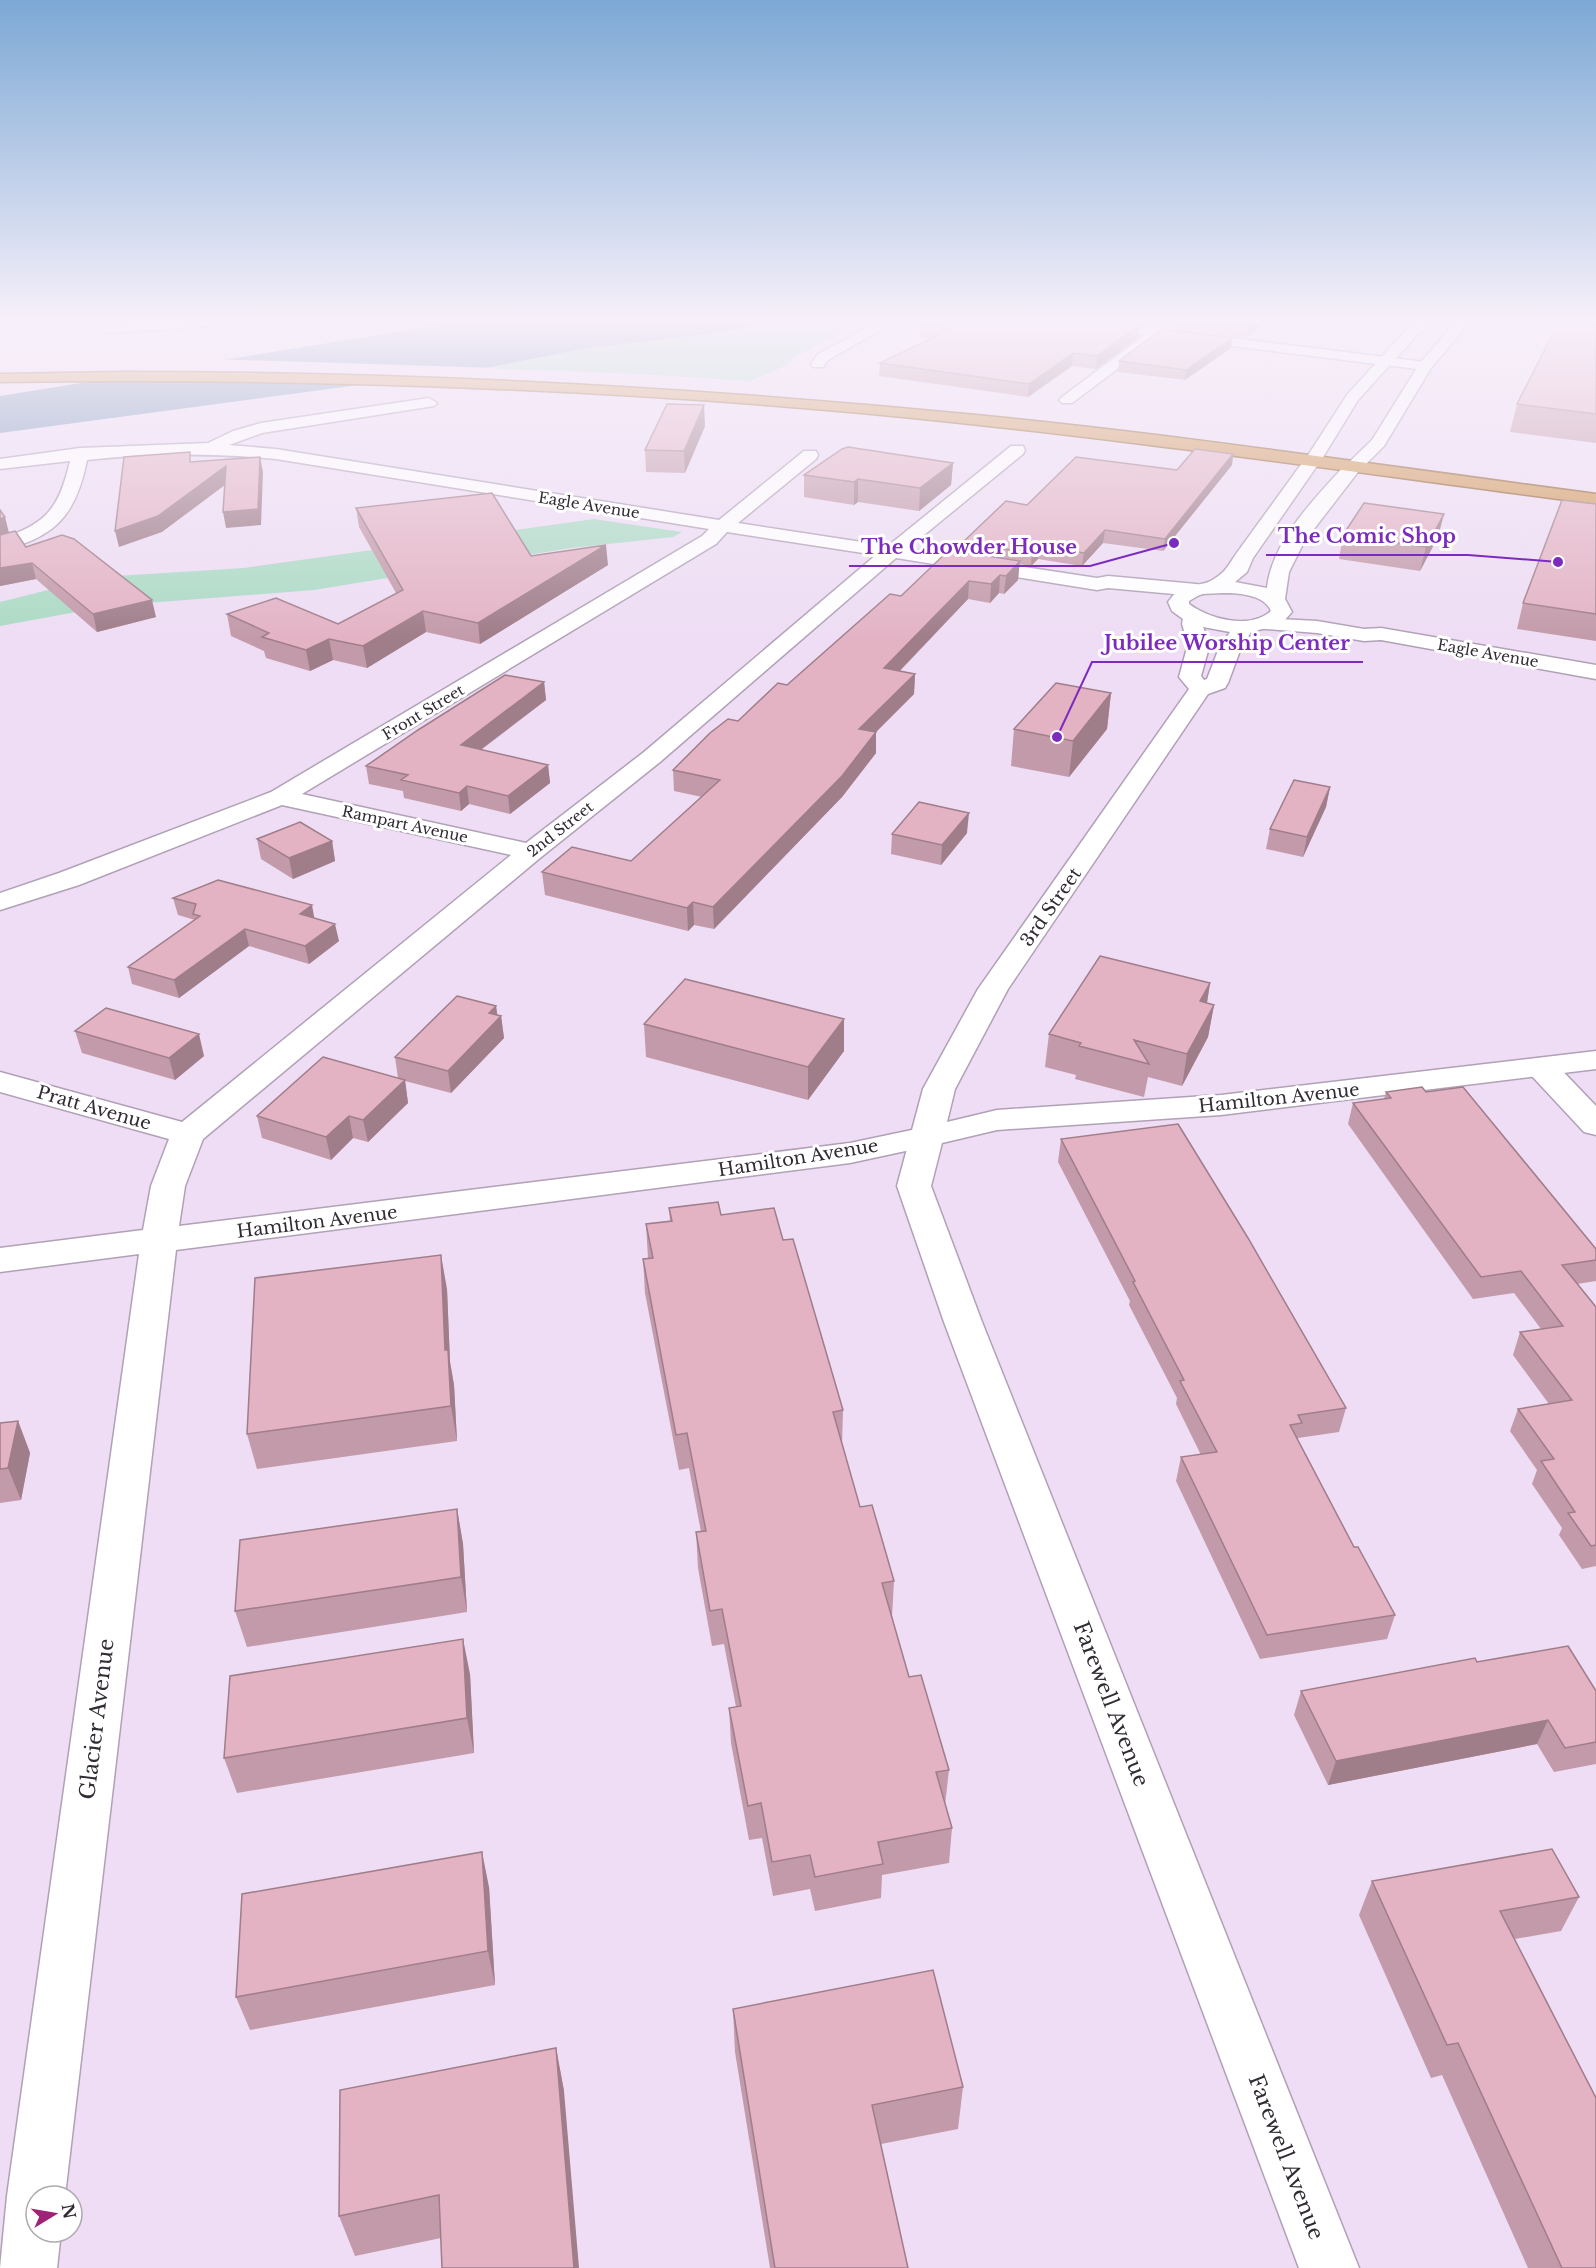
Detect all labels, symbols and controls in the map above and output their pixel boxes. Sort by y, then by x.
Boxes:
street label: Eagle Avenue [537,488,641,522]
callout: The Comic Shop [1266,517,1468,555]
text: The Comic Shop [1278,524,1456,548]
callout: The Chowder House [849,528,1090,566]
text: The Chowder House [861,535,1077,559]
callout: Jubilee Worship Center [1092,624,1363,662]
text: Jubilee Worship Center [1100,631,1350,655]
street label: Eagle Avenue [1436,635,1540,671]
street label: Front Street [379,680,468,744]
street label: 2nd Street [523,797,597,861]
street label: Rampart Avenue [340,801,470,847]
street label: 3rd Street [1016,863,1086,951]
street label: Hamilton Avenue [1197,1079,1361,1117]
street label: Pratt Avenue [34,1081,154,1135]
street label: Hamilton Avenue [716,1134,880,1182]
street label: Hamilton Avenue [235,1201,399,1243]
street label: Farewell Avenue [1068,1618,1154,1790]
street label: Glacier Avenue [74,1637,120,1801]
street label: Farewell Avenue [1243,2071,1329,2243]
north arrow [24,2184,84,2244]
text: N [57,2202,80,2220]

